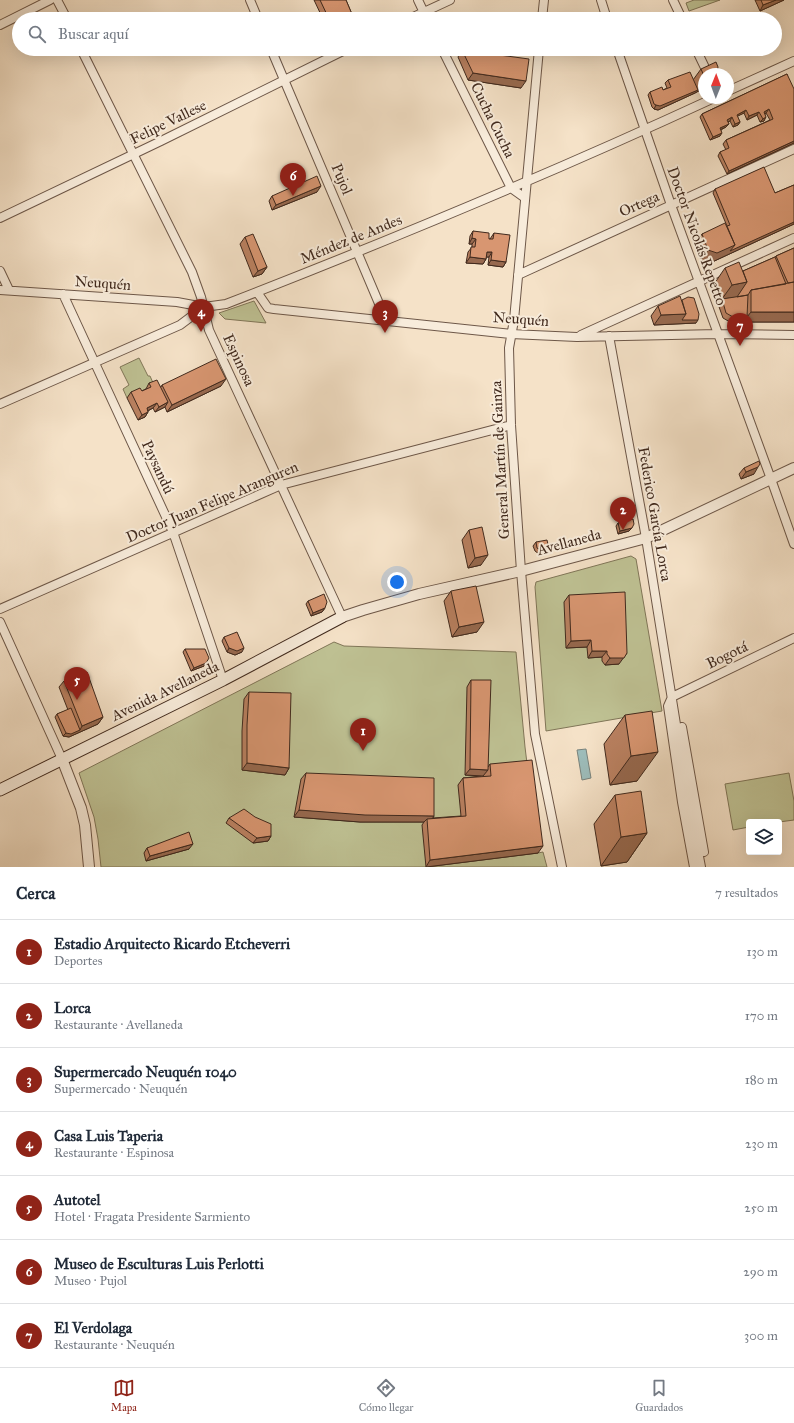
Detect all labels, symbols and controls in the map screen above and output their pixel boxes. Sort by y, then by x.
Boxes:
search box [12,12,782,56]
icon: search [26,23,48,45]
text: Buscar aquí [58,25,129,43]
north arrow [698,68,734,104]
street label: Cucha Cucha [467,79,519,161]
street label: Felipe Vallese [127,96,209,148]
street label: Pujol [327,161,357,198]
pin: 6 [280,163,306,196]
street label: Doctor Nicolás Repetto [664,164,731,308]
street label: Ortega [616,187,662,221]
street label: Méndez de Andes [298,210,404,268]
street label: Neuquén [74,272,132,295]
pin: 4 [188,299,214,332]
pin: 3 [372,300,398,333]
street label: Neuquén [492,308,550,331]
pin: 7 [727,313,753,346]
street label: Espinosa [219,331,259,390]
street label: General Martín de Gainza [487,380,513,540]
street label: Paysandú [138,437,178,497]
street label: Federico García Lorca [634,445,676,583]
street label: Doctor Juan Felipe Aranguren [123,458,301,547]
pin: 2 [610,497,636,530]
street label: Avellaneda [534,525,604,559]
your location [387,572,407,592]
street label: Bogotá [703,637,751,673]
street label: Avenida Avellaneda [107,657,222,725]
pin: 5 [64,667,90,700]
pin: 1 [350,718,376,751]
map controls [746,819,782,855]
button: layers [746,819,782,855]
text: Cerca [16,883,55,904]
text: 7 resultados [715,885,778,901]
text: Estadio Arquitecto Ricardo Etcheverri [54,935,290,953]
text: 1 [26,944,32,960]
text: 130 m [746,944,778,960]
text: Deportes [54,953,102,969]
text: Lorca [54,999,91,1017]
text: 2 [26,1008,32,1024]
text: 170 m [745,1008,778,1024]
text: Restaurante · Avellaneda [54,1017,183,1033]
text: Supermercado Neuquén 1040 [54,1063,237,1081]
text: 3 [26,1072,32,1088]
text: 180 m [745,1072,778,1088]
text: Supermercado · Neuquén [54,1081,188,1097]
text: Casa Luis Taperia [54,1127,163,1145]
text: 4 [25,1136,33,1152]
text: 230 m [745,1136,778,1152]
text: Restaurante · Espinosa [54,1145,174,1161]
text: Autotel [54,1191,101,1209]
text: 5 [26,1200,32,1216]
text: 250 m [744,1200,778,1216]
text: Hotel · Fragata Presidente Sarmiento [54,1209,250,1225]
text: Museo de Esculturas Luis Perlotti [54,1255,264,1273]
text: 6 [26,1264,32,1280]
text: 290 m [743,1264,778,1280]
text: Museo · Pujol [54,1273,127,1289]
text: El Verdolaga [54,1319,132,1337]
text: 7 [26,1328,32,1344]
text: 300 m [744,1328,778,1344]
text: Restaurante · Neuquén [54,1337,175,1353]
tab: Mapa [111,1377,137,1414]
tab: Cómo llegar [359,1377,413,1414]
tab: Guardados [635,1377,683,1414]

